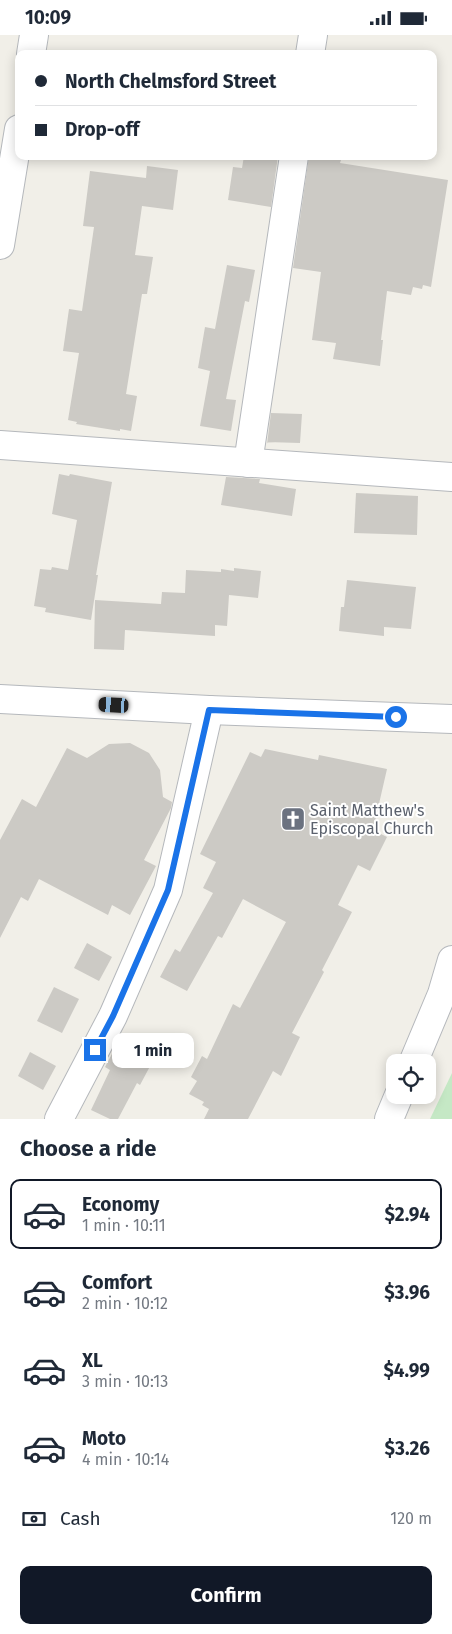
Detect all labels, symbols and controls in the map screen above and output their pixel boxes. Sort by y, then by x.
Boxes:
text: 10:09 [25,6,71,29]
text: North Chelmsford Street [65,70,276,93]
text: Drop-off [65,118,139,141]
car [98,697,129,713]
route start [385,706,407,728]
place label: Saint Matthew's Episcopal Church [310,801,434,838]
church icon: Saint Matthew's Episcopal Church [280,806,306,832]
callout: 1 min [112,1033,195,1067]
route end [84,1039,106,1061]
text: 1 min [134,1041,172,1060]
map controls [386,1054,436,1104]
button: locate [386,1054,436,1104]
text: Choose a ride [20,1135,156,1162]
icon: car [22,1192,67,1237]
text: Economy [82,1193,159,1216]
text: $2.94 [385,1203,430,1226]
text: 1 min · 10:11 [82,1216,166,1235]
icon: car [22,1270,67,1315]
text: Comfort [82,1271,152,1294]
text: $3.96 [384,1281,430,1304]
text: 2 min · 10:12 [82,1294,168,1313]
icon: car [22,1348,67,1393]
text: XL [82,1349,103,1372]
text: $4.99 [383,1359,430,1382]
text: 3 min · 10:13 [82,1372,168,1391]
icon: car [22,1426,67,1471]
text: Moto [82,1427,126,1450]
text: $3.26 [385,1437,430,1460]
text: 4 min · 10:14 [82,1450,169,1469]
icon: cash [20,1505,48,1533]
text: Cash [60,1507,101,1530]
text: 120 m [390,1509,432,1528]
button: Confirm [20,1566,432,1624]

